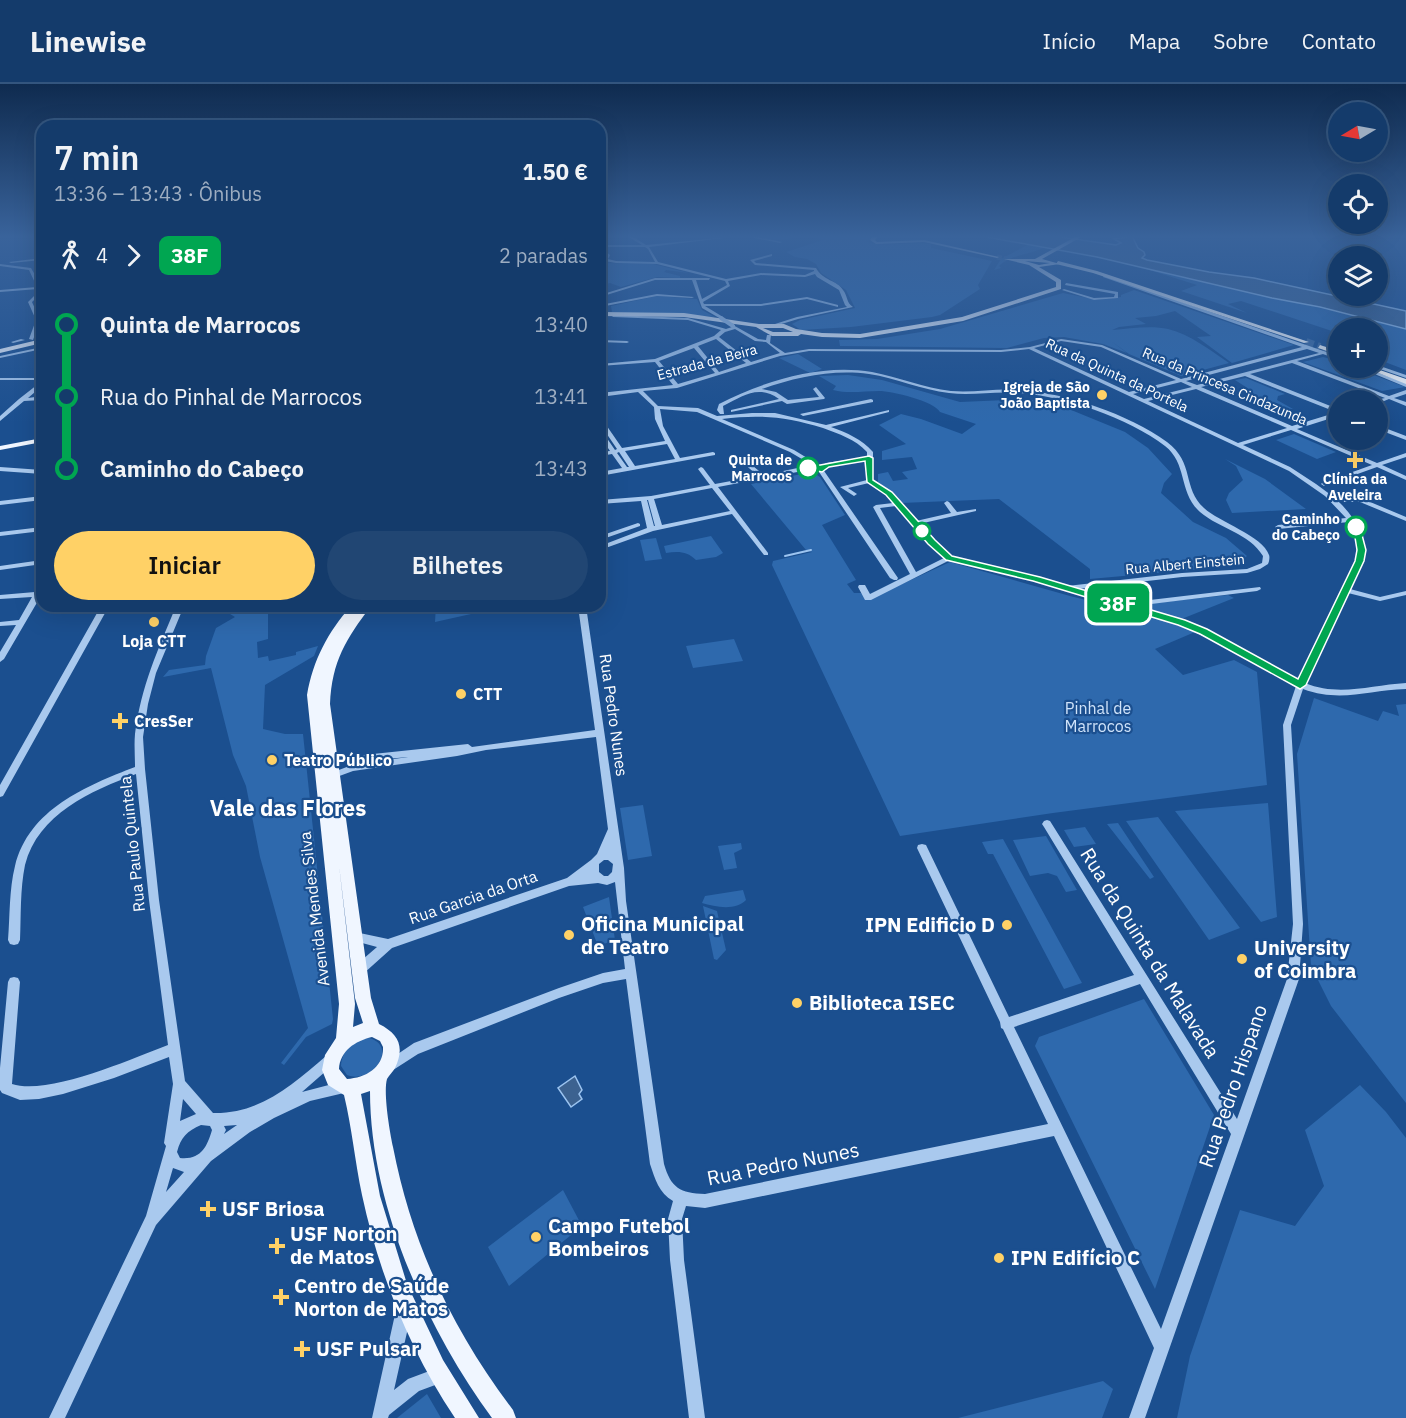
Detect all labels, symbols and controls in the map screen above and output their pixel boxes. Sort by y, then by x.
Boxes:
text: Linewise [30,23,147,60]
text: Início [1043,27,1096,55]
text: Mapa [1129,27,1180,55]
text: Sobre [1213,27,1269,55]
text: Contato [1302,27,1376,55]
north arrow [1328,102,1388,162]
map controls [1328,102,1388,450]
text: 7 min [54,136,139,179]
text: 1.50 € [523,157,588,186]
button: locate [1328,174,1388,234]
text: 13:36 – 13:43 · Ônibus [54,180,262,207]
icon: walk [54,239,87,272]
icon: forward [117,239,150,272]
text: 38F [171,241,209,269]
text: 4 [96,242,108,269]
text: 2 paradas [499,242,588,269]
button: layers [1328,246,1388,306]
text: Quinta de Marrocos [100,310,301,339]
text: 13:40 [534,311,588,338]
button: + [1328,318,1388,378]
street label: Rua da Quinta da Portela [1043,334,1192,416]
street label: Estrada da Beira [655,340,760,384]
street label: Rua da Princesa Cindazunda [1140,343,1311,429]
place label: Igreja de São João Baptista [1000,378,1090,412]
text: Rua do Pinhal de Marrocos [100,382,363,411]
text: 13:41 [534,383,588,410]
marker: Igreja de São João Baptista [1095,388,1109,402]
button: − [1328,390,1388,450]
place label: Quinta de Marrocos [728,451,792,485]
marker: Clínica da Aveleira [1346,451,1364,469]
text: Caminho do Cabeço [100,454,304,483]
text: 13:43 [534,455,588,482]
marker: Quinta de Marrocos [797,457,819,479]
place label: Clínica da Aveleira [1323,470,1387,504]
place label: Caminho do Cabeço [1272,510,1340,544]
marker: Caminho do Cabeço [1345,516,1367,538]
unlabelled marker [913,522,931,540]
button: Iniciar [54,531,315,600]
button: Bilhetes [327,531,588,600]
street label: Rua Albert Einstein [1124,550,1246,578]
line badge: 38F [1084,584,1152,622]
text: 38F [1099,589,1137,617]
marker: Loja CTT [147,615,161,629]
place label: Loja CTT [122,631,186,651]
street label: Rua Pedro Nunes [595,652,633,778]
place label: CTT [473,684,502,704]
marker: CTT [454,687,468,701]
park label: Pinhal de Marrocos [1065,698,1132,736]
place label: CresSer [134,711,194,731]
marker: CresSer [111,712,129,730]
place label: Teatro Público [284,750,392,770]
marker: Teatro Público [265,753,279,767]
street label: Rua Paulo Quintela [115,775,149,913]
district label: Vale das Flores [210,793,366,822]
street label: Avenida Mendes Silva [295,830,333,987]
street label: Rua da Quinta da Malavada [1074,842,1227,1063]
street label: Rua Garcia da Orta [406,866,540,928]
place label: Oficina Municipal de Teatro [581,910,744,960]
place label: IPN Edificio D [865,911,995,938]
marker: IPN Edificio D [1000,918,1014,932]
marker: Oficina Municipal de Teatro [562,928,576,942]
place label: University of Coimbra [1254,934,1356,984]
marker: University of Coimbra [1235,952,1249,966]
place label: Biblioteca ISEC [809,989,955,1016]
marker: Biblioteca ISEC [790,996,804,1010]
street label: Rua Pedro Hispano [1192,1001,1273,1171]
street label: Rua Pedro Nunes [704,1136,861,1192]
place label: USF Briosa [222,1195,325,1222]
marker: USF Briosa [199,1200,217,1218]
place label: Campo Futebol Bombeiros [548,1212,690,1262]
place label: USF Norton de Matos [290,1220,397,1270]
marker: Campo Futebol Bombeiros [529,1230,543,1244]
marker: USF Norton de Matos [268,1237,286,1255]
place label: IPN Edifício C [1011,1244,1140,1271]
marker: IPN Edifício C [992,1251,1006,1265]
place label: Centro de Saúde Norton de Matos [294,1272,449,1322]
marker: Centro de Saúde Norton de Matos [272,1288,290,1306]
place label: USF Pulsar [316,1335,419,1362]
marker: USF Pulsar [293,1340,311,1358]

